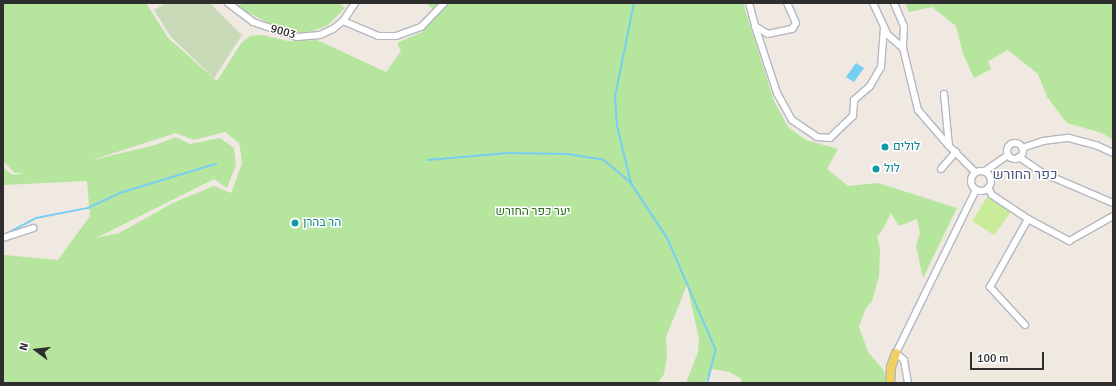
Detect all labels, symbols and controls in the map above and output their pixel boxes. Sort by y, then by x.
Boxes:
street label: 9003 [269,22,297,42]
place label: לולים [893,140,920,154]
marker: לולים [880,142,890,152]
place label: לול [884,162,900,176]
marker: לול [871,164,881,174]
district label: כפר החורש [992,167,1058,183]
park label: יער כפר החורש [496,205,570,219]
place label: הר בהרן [303,216,341,230]
marker: הר בהרן [290,218,300,228]
north arrow [16,330,56,370]
text: N [17,341,31,352]
scale bar [972,344,1046,370]
text: 100 m [977,351,1009,366]

